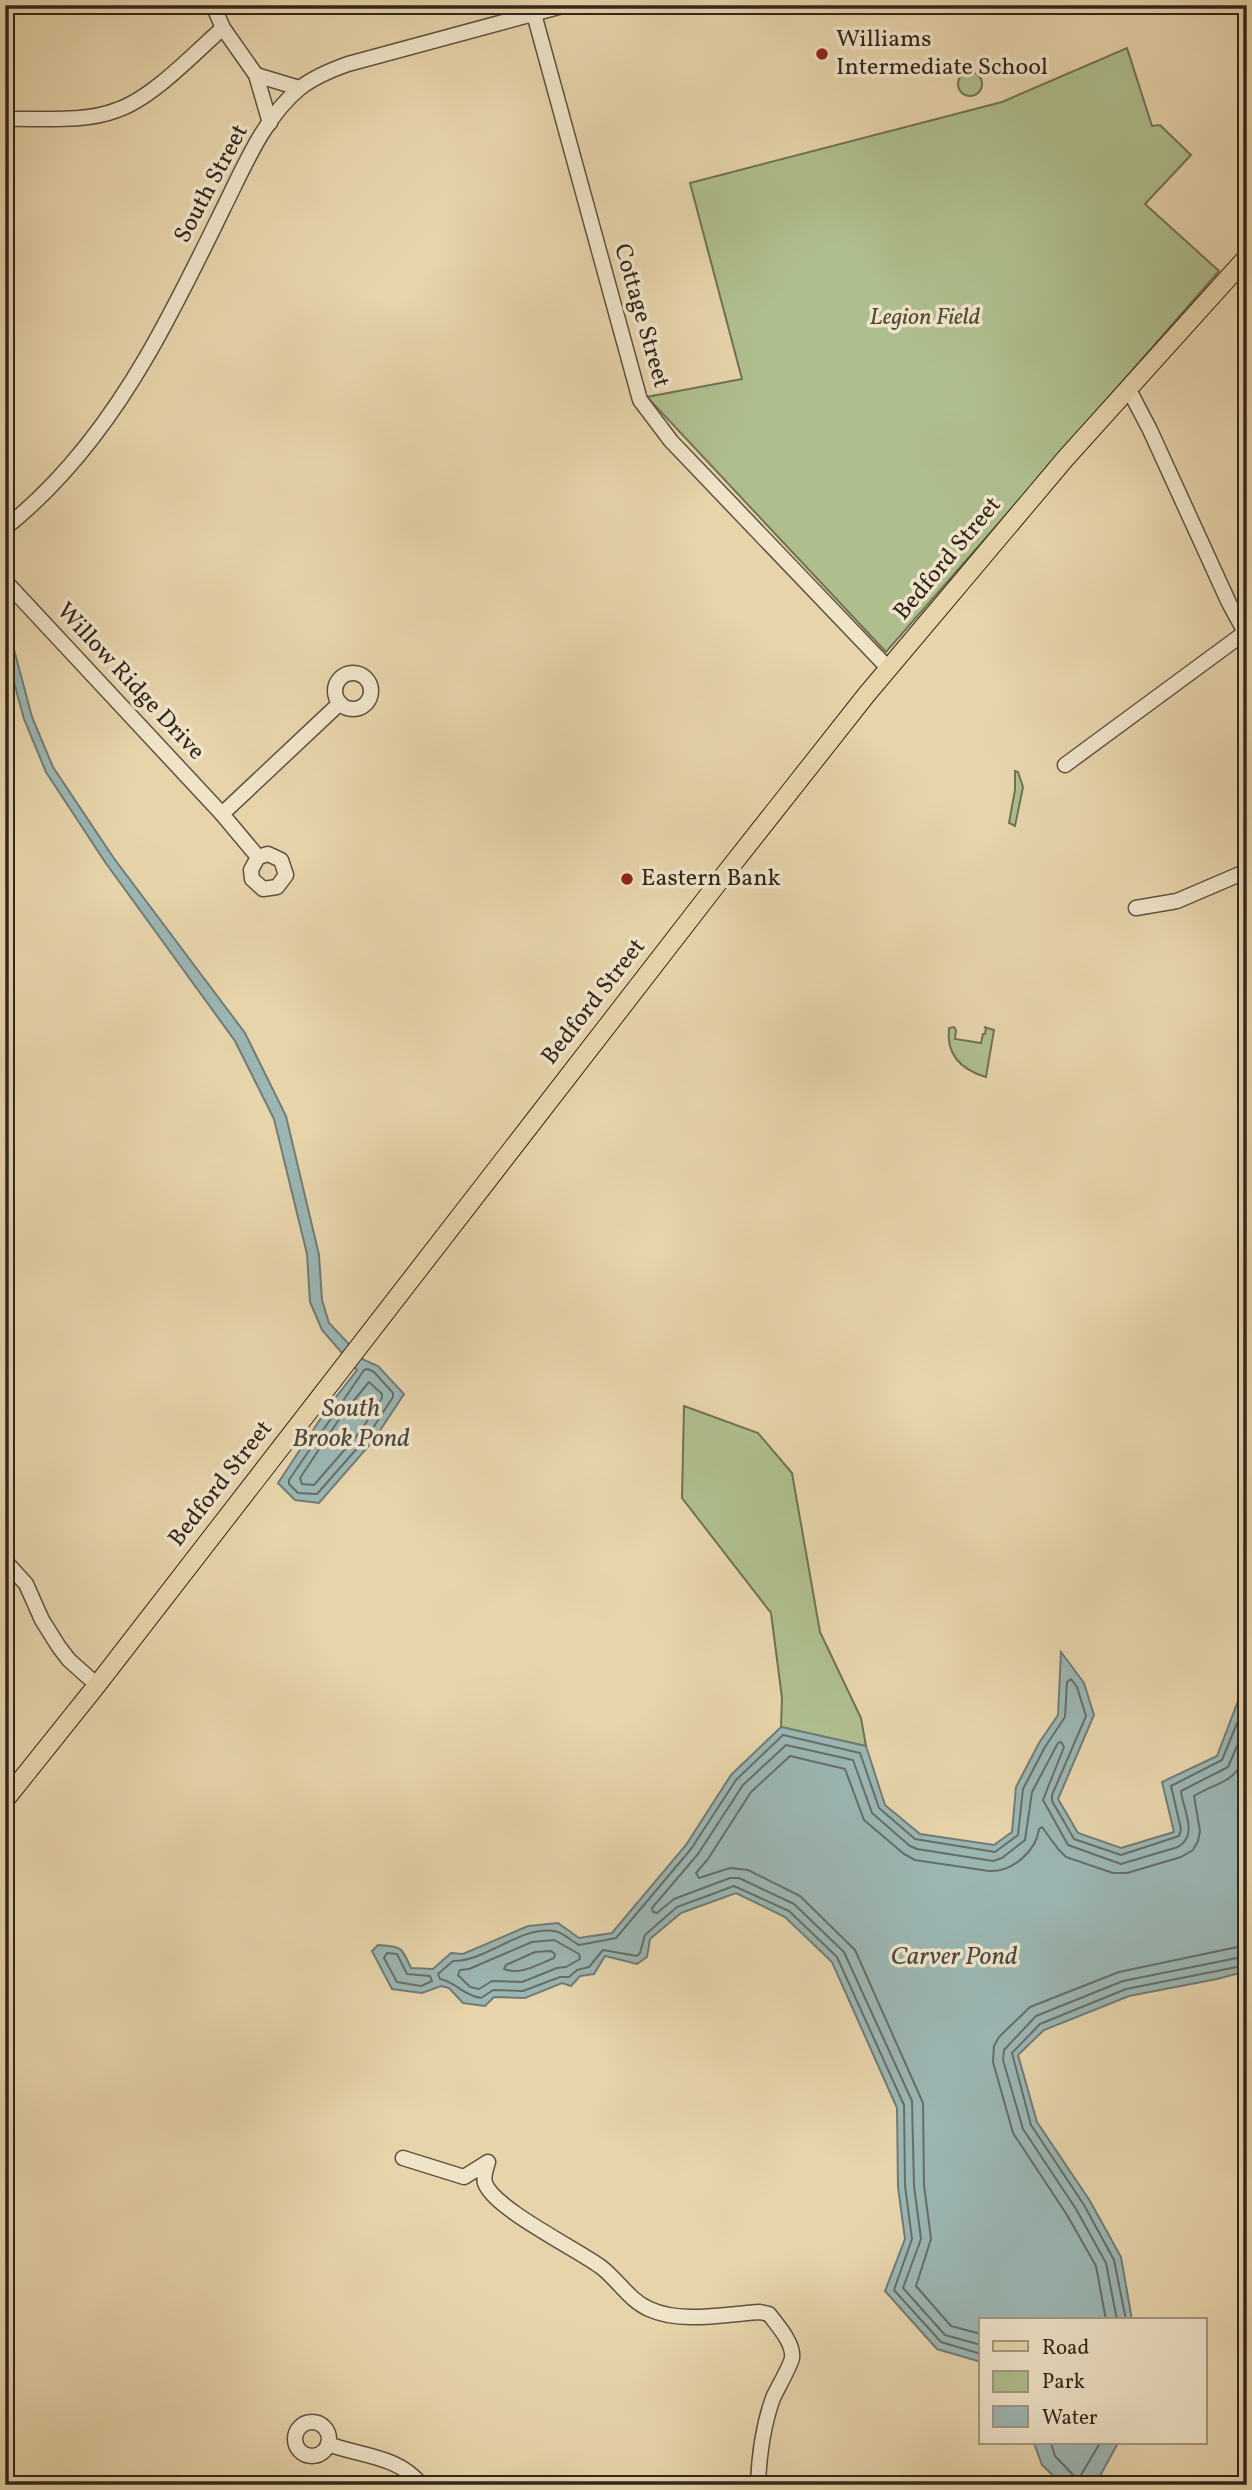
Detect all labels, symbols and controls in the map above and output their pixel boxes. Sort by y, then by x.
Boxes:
place label: Williams Intermediate School [836,23,1048,85]
marker: Williams Intermediate School [814,46,830,62]
street label: South Street [166,119,258,249]
street label: Cottage Street [604,240,678,392]
park label: Legion Field [870,301,981,335]
street label: Bedford Street [886,490,1010,628]
street label: Willow Ridge Drive [48,596,212,768]
place label: Eastern Bank [641,862,781,896]
marker: Eastern Bank [619,871,635,887]
street label: Bedford Street [534,932,654,1072]
water label: South Brook Pond [292,1391,410,1457]
street label: Bedford Street [161,1414,281,1554]
water label: Carver Pond [891,1939,1018,1975]
legend [979,2318,1206,2444]
text: Road [1042,2334,1089,2363]
text: Park [1042,2368,1085,2397]
text: Water [1042,2404,1098,2433]

